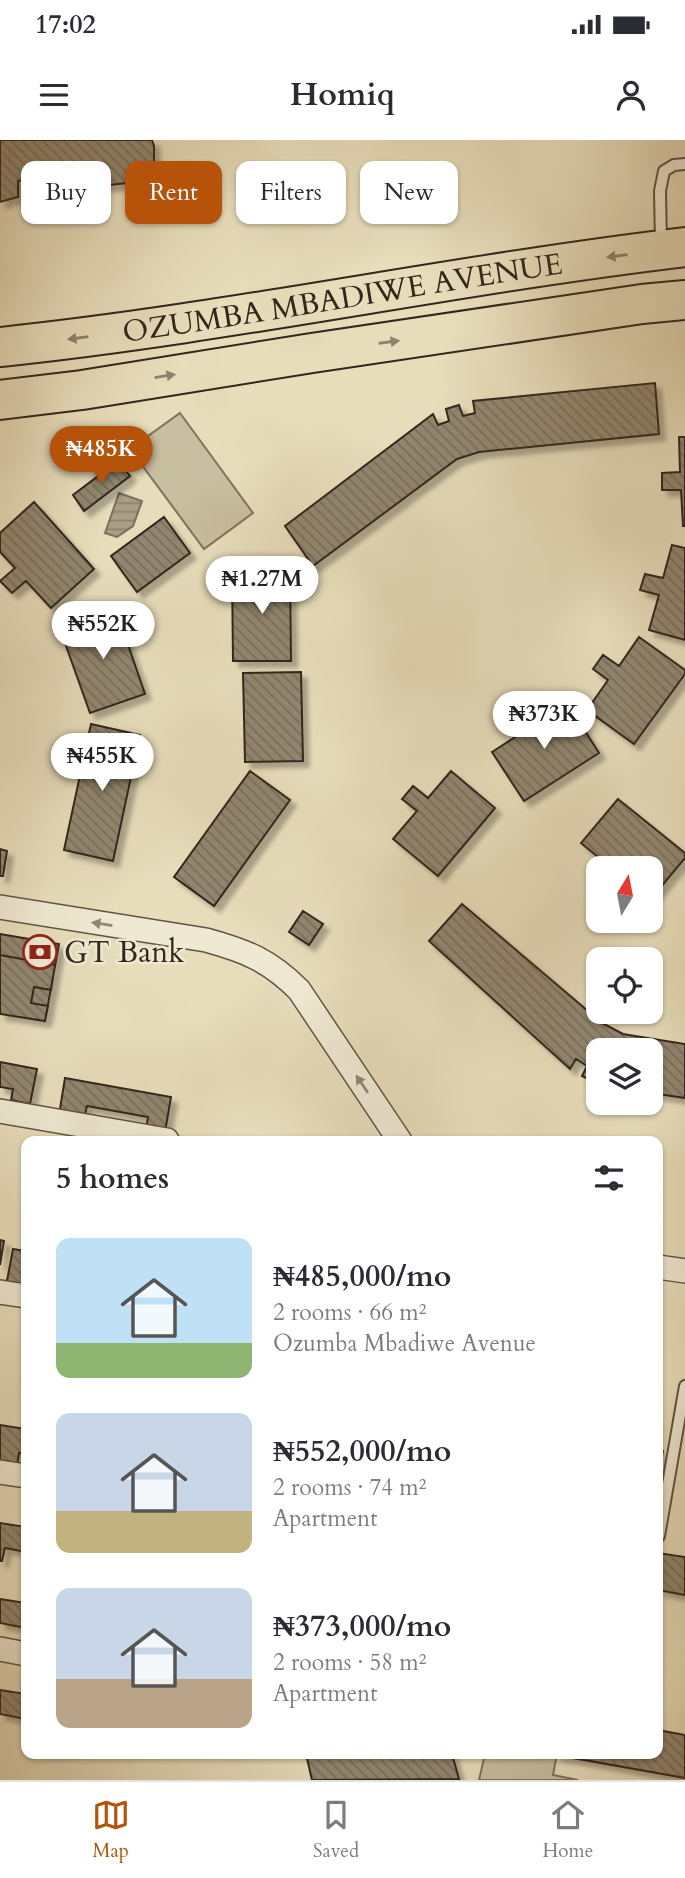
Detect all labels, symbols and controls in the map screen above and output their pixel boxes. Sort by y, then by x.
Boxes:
text: 17:02 [35,7,96,42]
text: Homiq [290,73,395,117]
icon: menu [35,76,73,114]
icon: person [612,76,650,114]
chip: Buy [21,161,111,224]
chip: Rent [125,161,222,224]
chip: Filters [236,161,346,224]
chip: New [360,161,458,224]
street label: OZUMBA MBADIWE AVENUE [120,243,565,352]
one-way arrow [606,251,628,262]
one-way arrow [66,332,88,343]
one-way arrow [379,336,401,347]
one-way arrow [154,371,176,382]
pin: ₦485K [52,426,150,486]
text: ₦485K [66,433,136,464]
pin: ₦1.27M [205,556,319,616]
text: ₦1.27M [222,563,302,594]
pin: ₦552K [54,602,152,661]
text: ₦552K [68,608,138,639]
pin: ₦373K [495,692,593,751]
text: ₦373K [509,698,579,729]
pin: ₦455K [53,734,151,793]
text: ₦455K [67,740,137,771]
north arrow [586,856,663,933]
map controls [586,856,663,1115]
one-way arrow [91,918,113,929]
place label: GT Bank [64,932,184,973]
bank icon: GT Bank [21,933,59,971]
button: locate [586,947,663,1024]
button: layers [586,1038,663,1115]
one-way arrow [355,1075,368,1094]
text: 5 homes [56,1158,169,1199]
icon: filters [590,1159,628,1197]
text: ₦485,000/mo [273,1256,451,1297]
icon: home [112,1266,196,1350]
text: 2 rooms · 66 m² [273,1297,426,1328]
text: Ozumba Mbadiwe Avenue [273,1328,536,1359]
text: ₦552,000/mo [273,1431,451,1472]
icon: home [112,1441,196,1525]
text: 2 rooms · 74 m² [273,1472,426,1503]
text: Apartment [273,1503,377,1534]
text: ₦373,000/mo [273,1606,451,1647]
icon: home [112,1616,196,1700]
text: 2 rooms · 58 m² [273,1647,426,1678]
text: Apartment [273,1678,377,1709]
tab: Map [92,1796,130,1864]
tab: Saved [313,1796,359,1864]
tab: Home [542,1796,593,1864]

